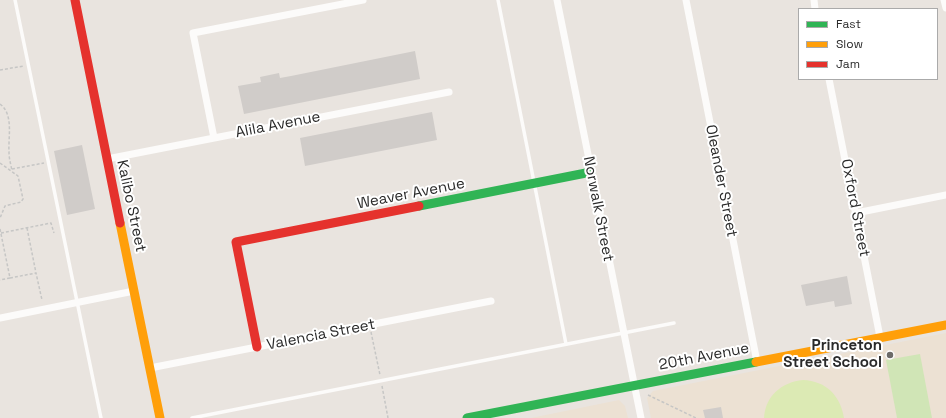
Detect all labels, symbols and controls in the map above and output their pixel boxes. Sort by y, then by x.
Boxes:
legend [798,8,938,80]
text: Fast [836,16,861,32]
text: Slow [836,36,863,52]
text: Jam [836,56,860,72]
street label: Alila Avenue [234,108,322,142]
street label: Oleander Street [701,123,741,239]
street label: Norwalk Street [579,155,617,263]
street label: Kalibo Street [112,158,150,254]
street label: Oxford Street [837,158,873,258]
street label: Weaver Avenue [356,175,466,213]
street label: Valencia Street [265,316,377,354]
place label: Princeton Street School [783,337,882,372]
street label: 20th Avenue [657,339,751,375]
marker: Princeton Street School [885,350,895,360]

